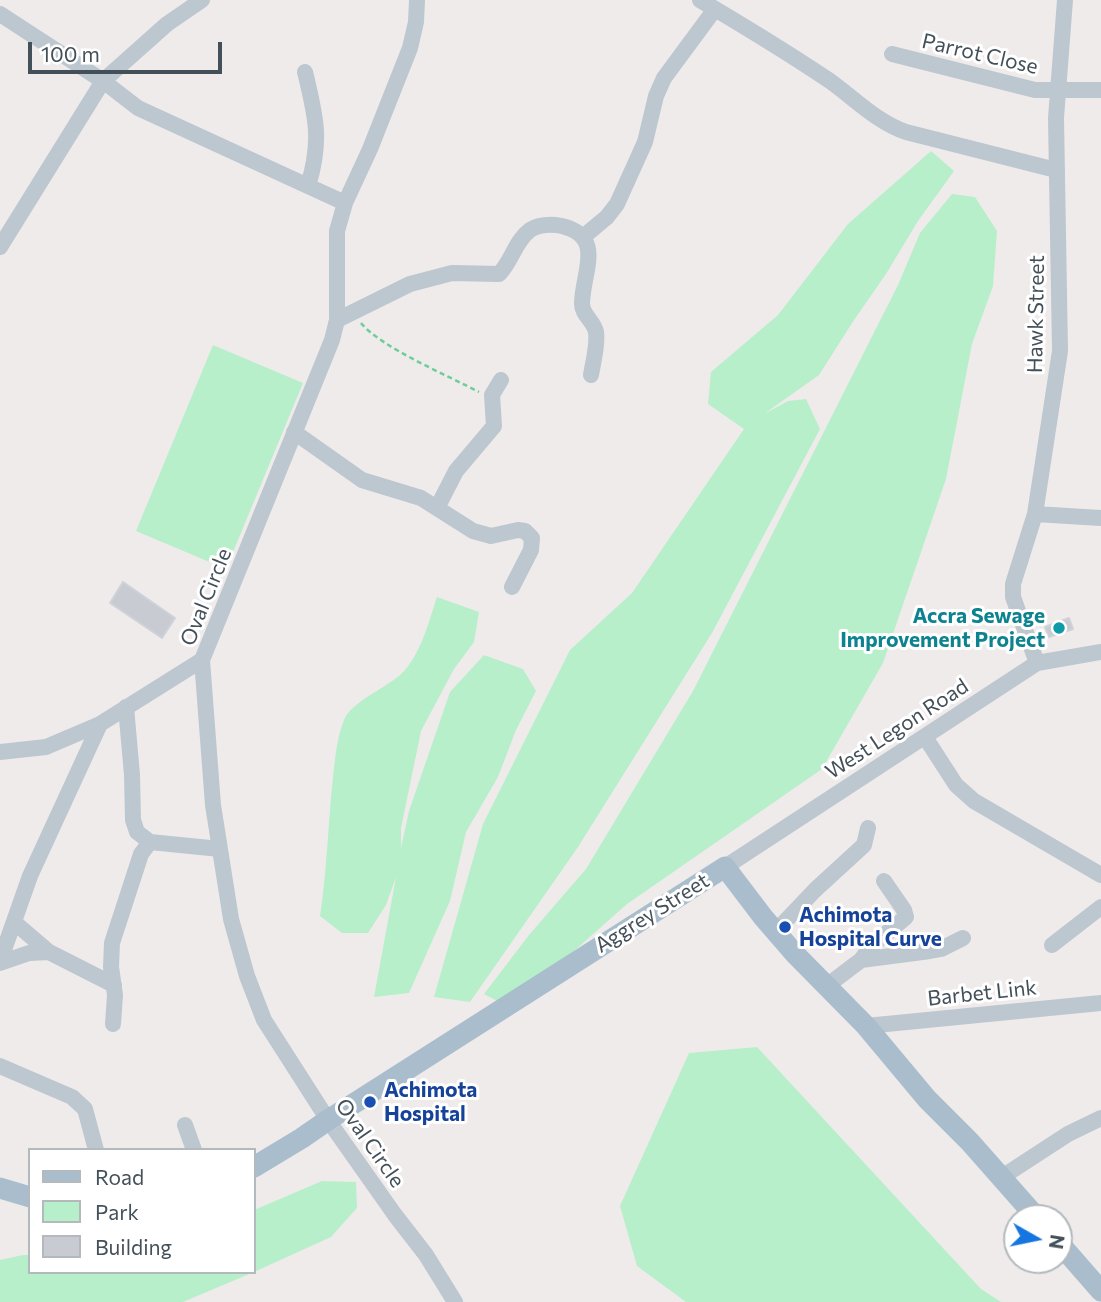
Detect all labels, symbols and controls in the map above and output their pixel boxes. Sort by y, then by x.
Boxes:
scale bar [32,28,226,72]
street label: Parrot Close [920,28,1040,80]
text: 100 m [41,41,100,66]
street label: Hawk Street [1022,255,1050,373]
street label: Oval Circle [175,545,237,649]
place label: Accra Sewage Improvement Project [840,603,1045,653]
marker: Accra Sewage Improvement Project [1051,620,1067,636]
street label: West Legon Road [821,673,973,785]
street label: Aggrey Street [590,868,714,958]
place label: Achimota Hospital Curve [799,902,942,952]
marker: Achimota Hospital Curve [777,919,793,935]
street label: Barbet Link [926,975,1038,1011]
place label: Achimota Hospital [384,1077,477,1127]
street label: Oval Circle [330,1094,410,1192]
marker: Achimota Hospital [362,1094,378,1110]
legend [28,1148,256,1274]
text: Road [95,1164,144,1189]
text: Park [95,1199,139,1224]
north arrow [1003,1204,1073,1274]
text: N [1045,1233,1070,1251]
text: Building [95,1234,172,1259]

